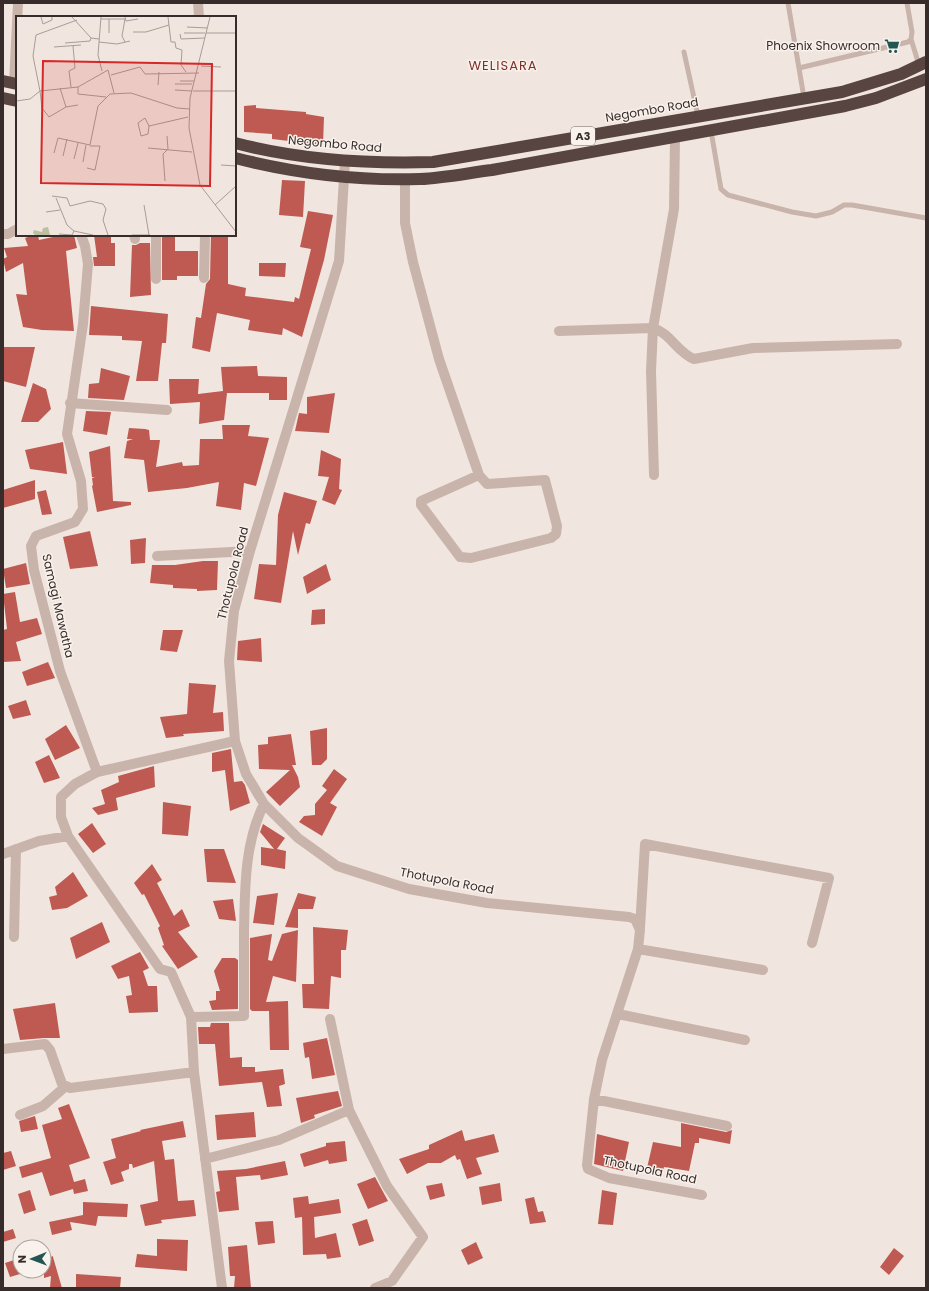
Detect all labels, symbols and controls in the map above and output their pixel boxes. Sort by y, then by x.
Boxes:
inset map [16,16,236,236]
place label: Phoenix Showroom [766,37,880,54]
supermarket icon: Phoenix Showroom [883,37,901,55]
district label: WELISARA [468,56,538,75]
street label: Negombo Road [604,93,700,126]
road number: A3 [571,127,595,145]
street label: Negombo Road [287,131,383,156]
street label: Thotupola Road [213,525,252,621]
street label: Samagi Mawatha [38,552,79,660]
street label: Thotupola Road [399,863,495,898]
street label: Thotupola Road [602,1151,698,1188]
north arrow [12,1239,52,1279]
text: N [14,1255,30,1263]

